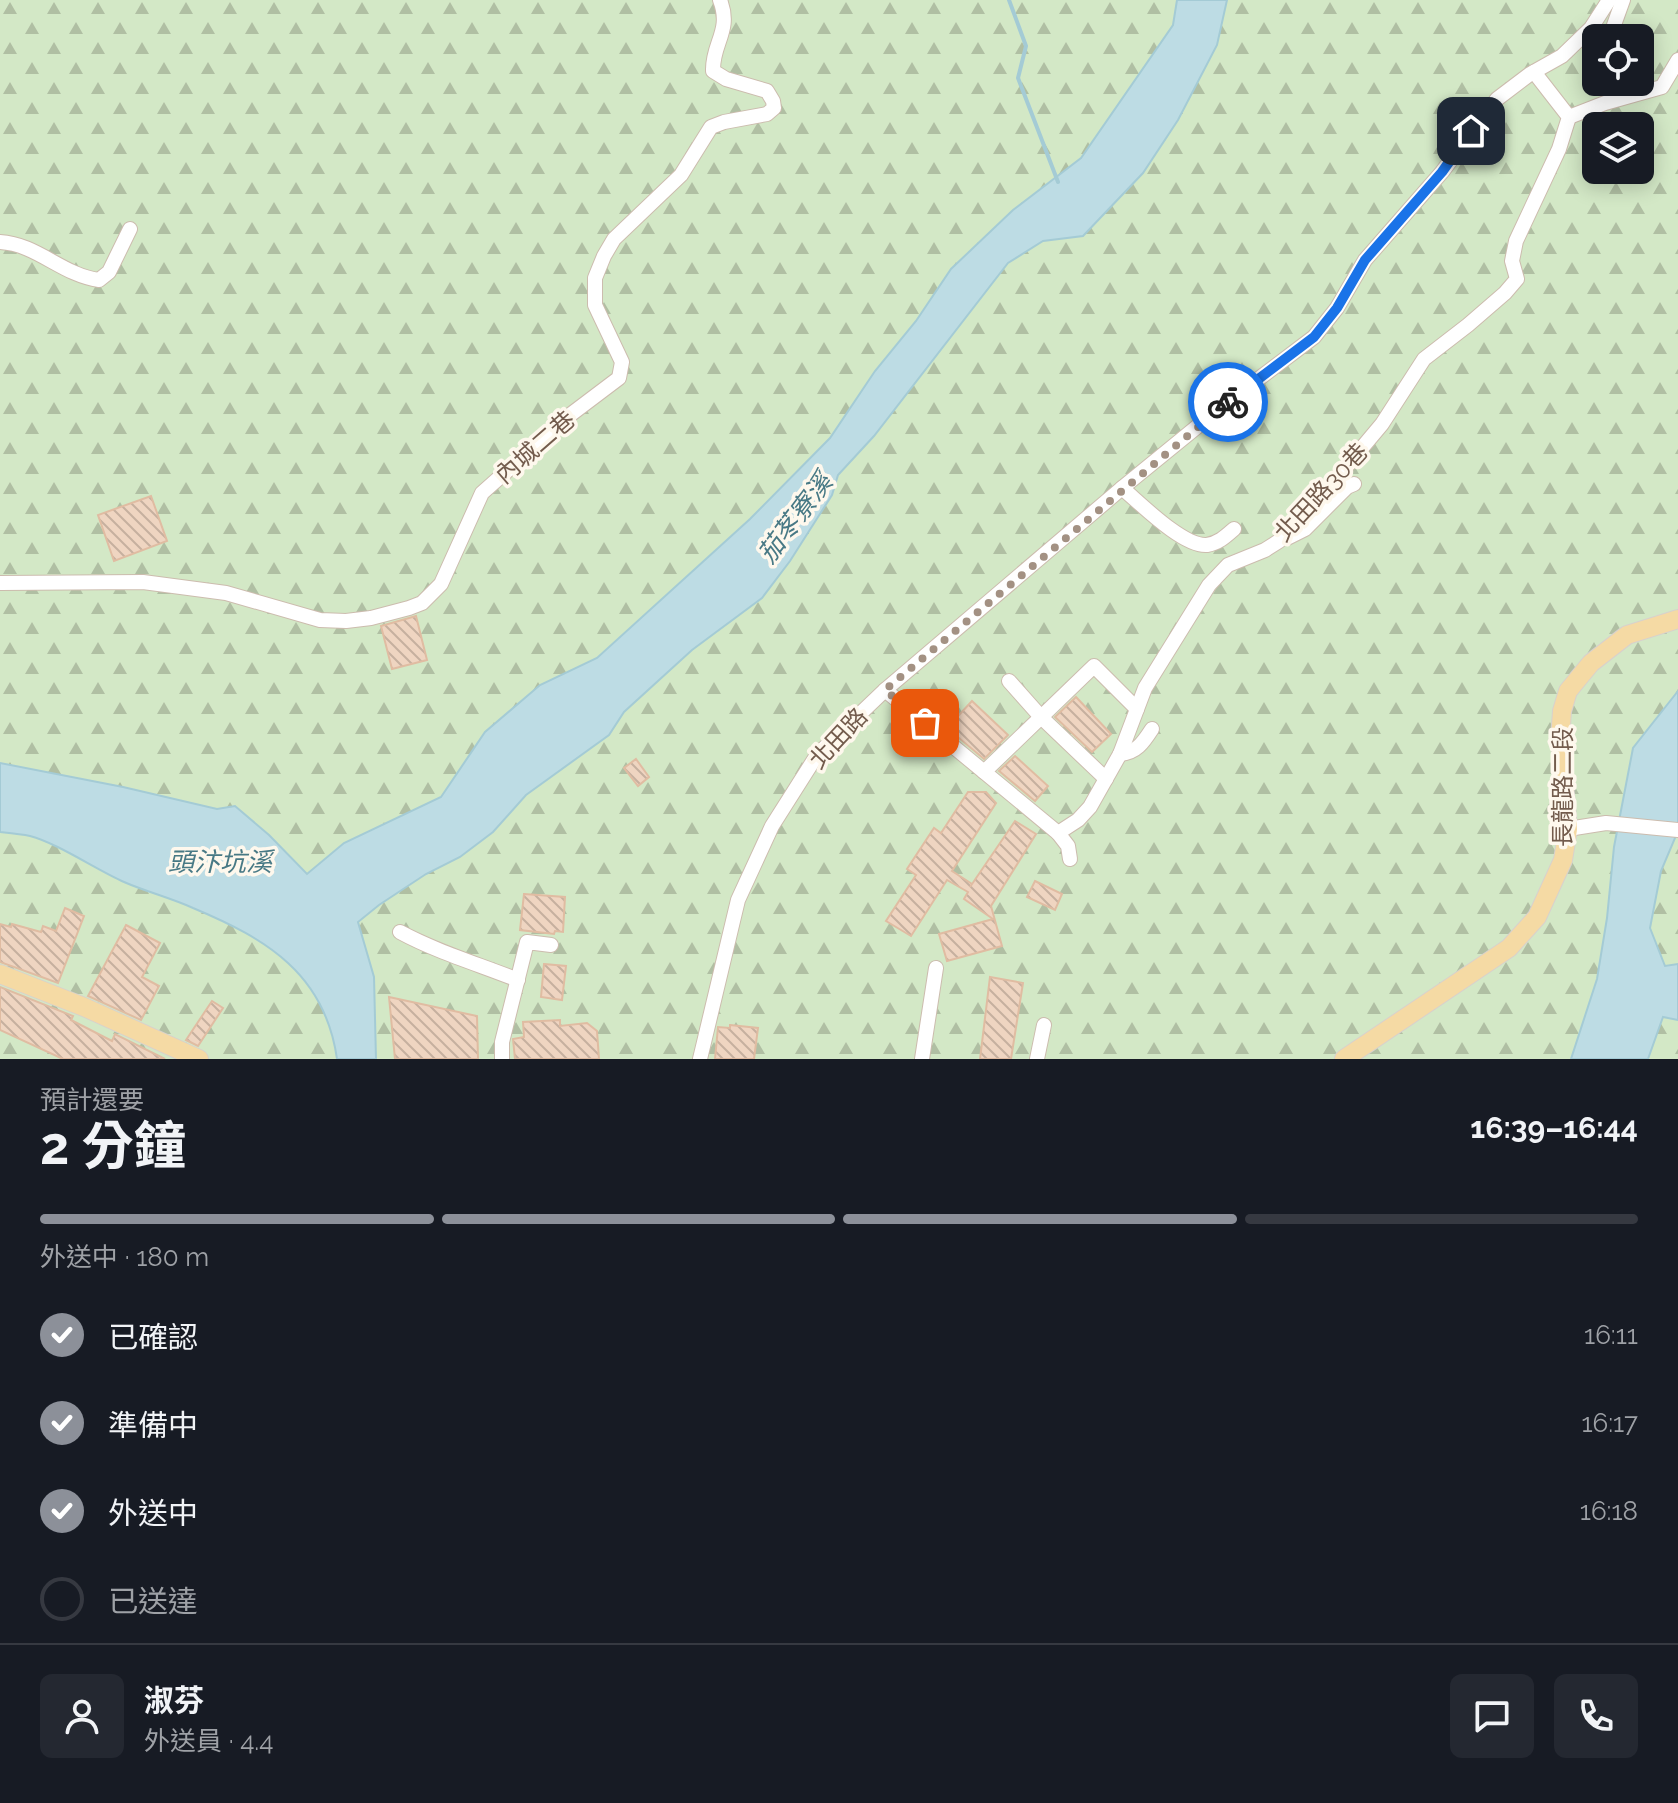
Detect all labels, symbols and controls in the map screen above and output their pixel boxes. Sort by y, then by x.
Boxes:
map controls [1582,24,1654,184]
button: locate [1582,24,1654,96]
pin [1437,97,1505,165]
icon: home [1449,109,1493,153]
button: layers [1582,112,1654,184]
courier [1188,362,1268,442]
icon: bike [1206,380,1250,424]
street label: 內城二巷 [489,405,581,489]
street label: 北田路30巷 [1268,437,1374,547]
water label: 茄苳寮溪 [752,464,841,569]
pin [891,689,959,757]
icon: bag [903,701,947,745]
street label: 北田路 [803,702,873,774]
street label: 長龍路二段 [1548,727,1577,847]
water label: 頭汴坑溪 [168,847,276,877]
text: 預計還要 [40,1085,144,1115]
text: 16:39–16:44 [1470,1110,1638,1145]
text: 2 分鐘 [40,1115,186,1176]
text: 外送中 · 180 m [40,1242,209,1272]
icon: check [40,1313,84,1357]
text: 已確認 [108,1320,198,1355]
text: 16:11 [1584,1320,1638,1350]
icon: check [40,1401,84,1445]
text: 準備中 [108,1408,198,1443]
text: 16:17 [1581,1408,1638,1438]
icon: check [40,1489,84,1533]
text: 外送中 [108,1496,198,1531]
text: 16:18 [1580,1496,1638,1526]
text: 已送達 [108,1584,198,1619]
button: person [40,1674,124,1758]
button: chat [1450,1674,1534,1758]
button: phone [1554,1674,1638,1758]
text: 淑芬 [144,1683,204,1718]
text: 外送員 · 4.4 [144,1726,273,1756]

